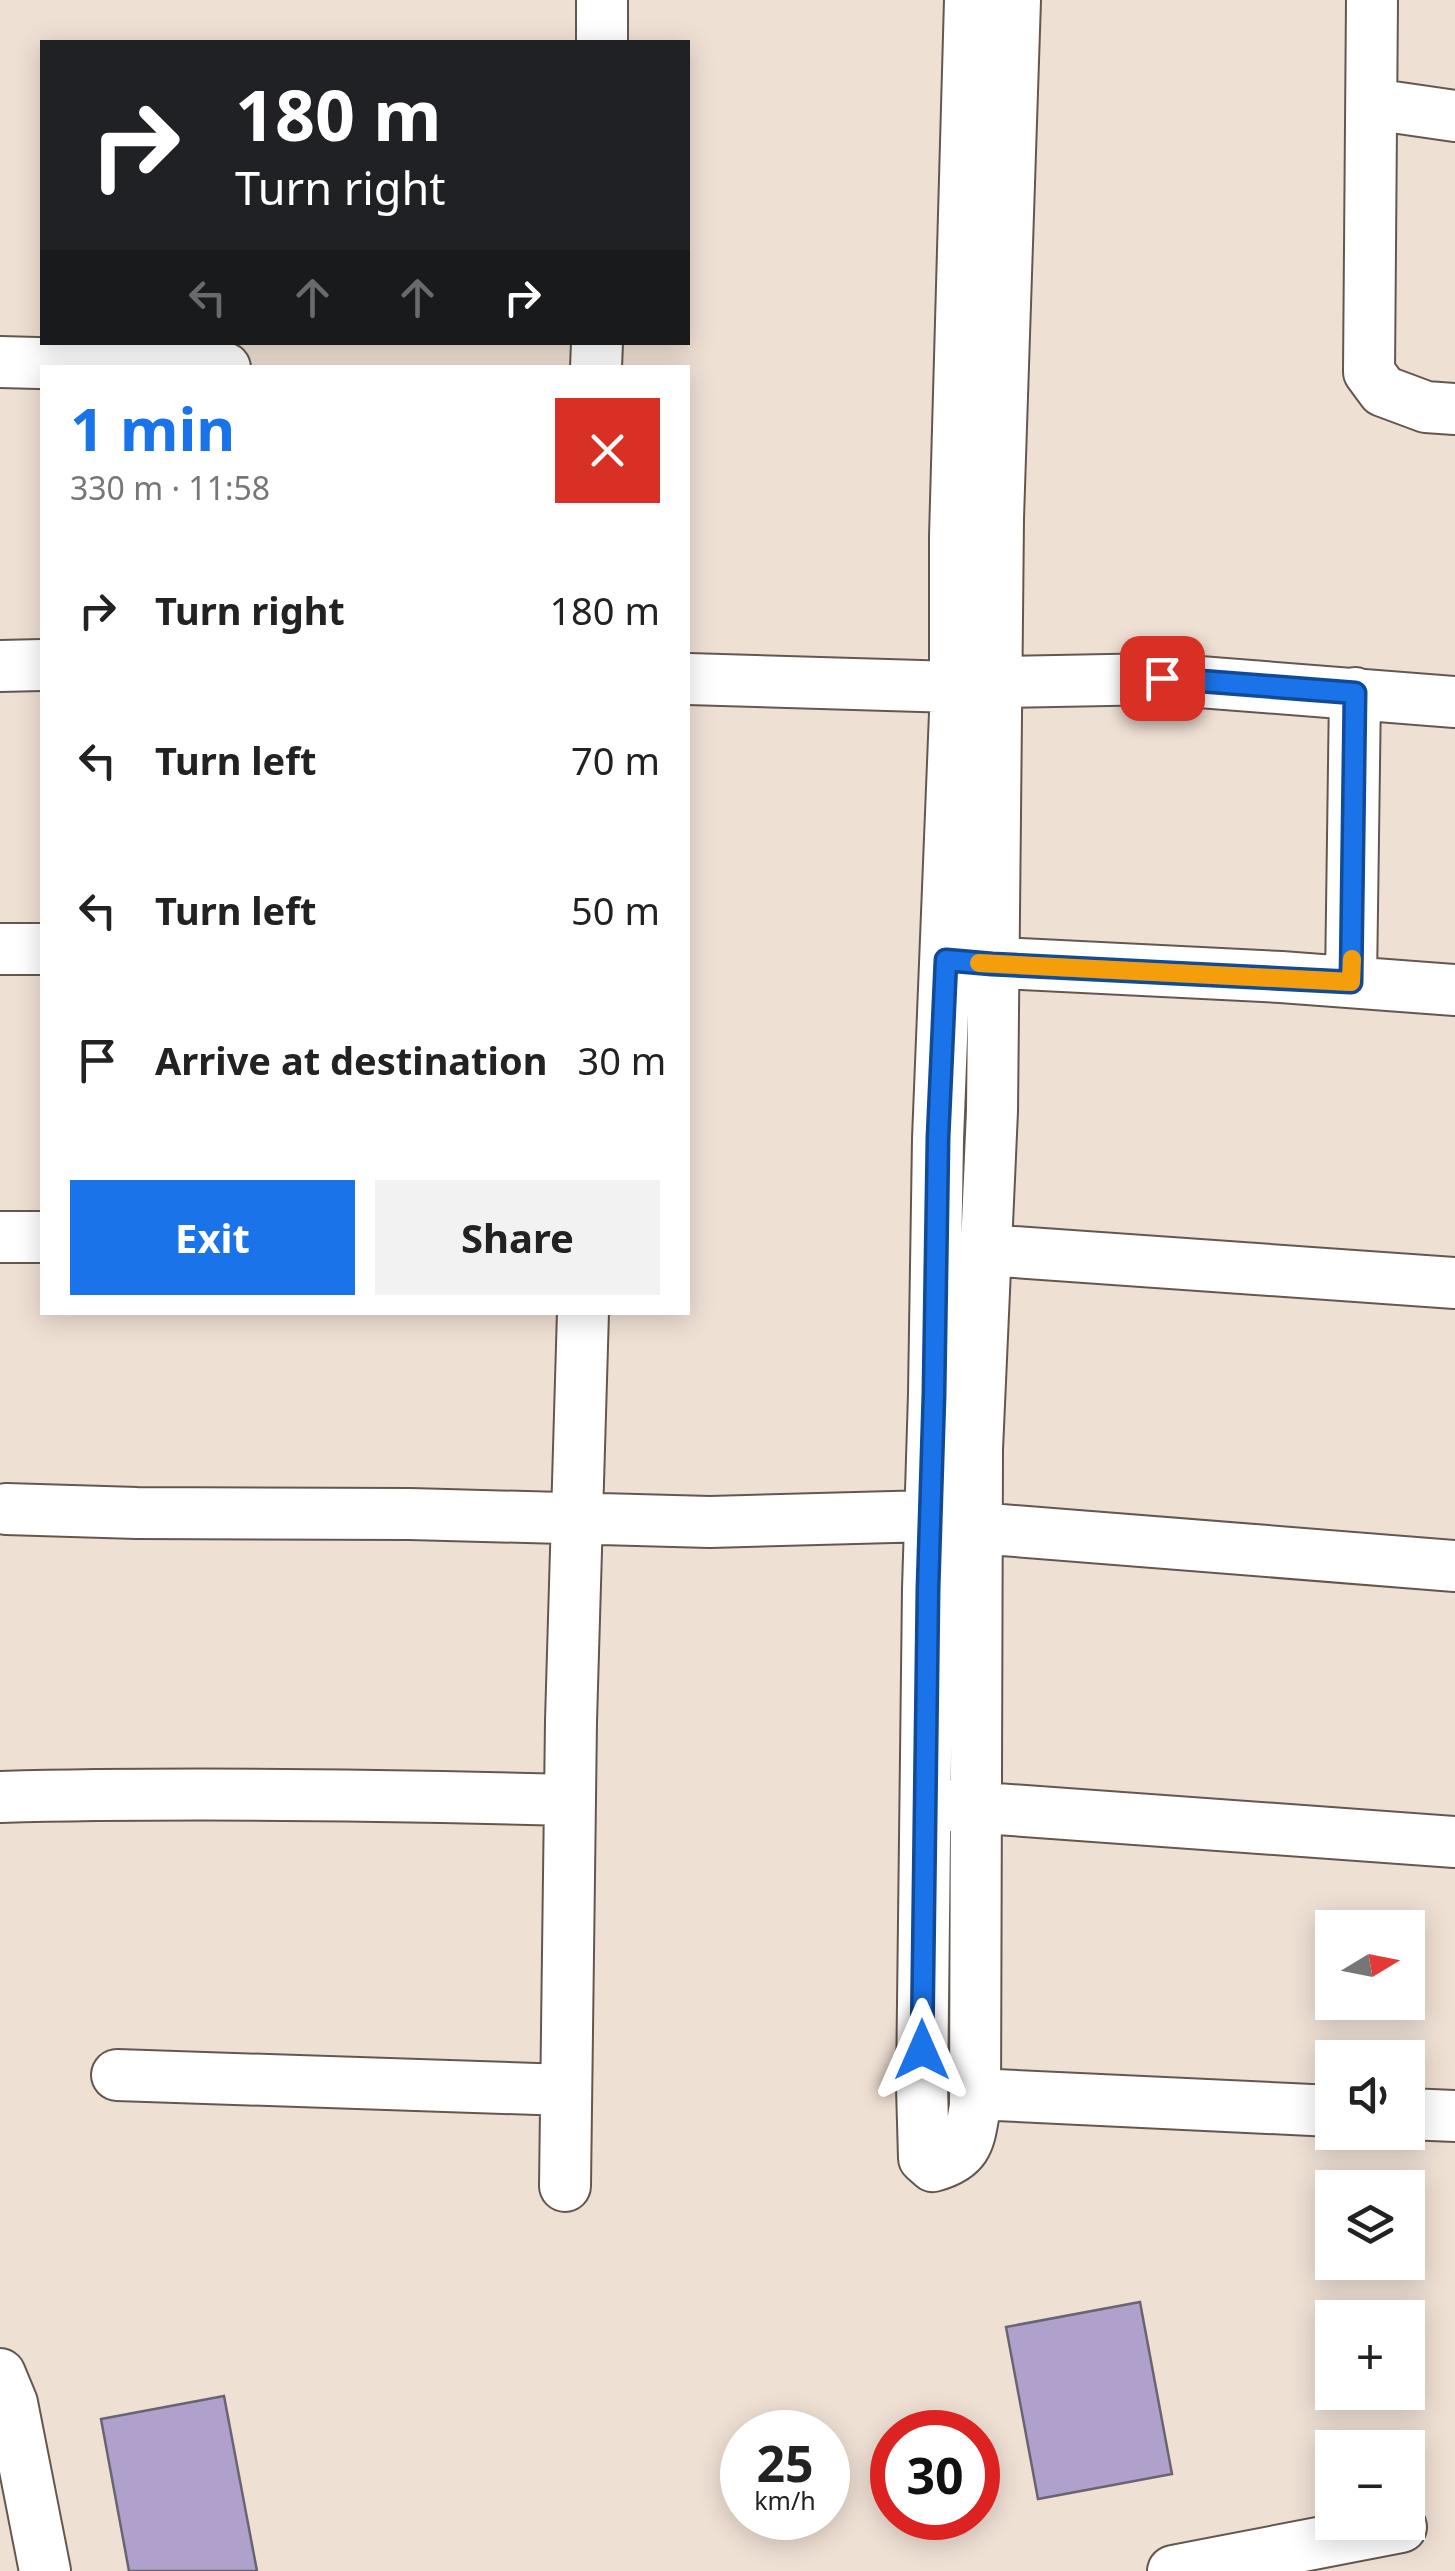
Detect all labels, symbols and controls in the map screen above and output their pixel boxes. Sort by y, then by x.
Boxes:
text: 180 m [235,66,442,162]
icon: right [70,80,200,210]
text: Turn right [235,157,446,218]
icon: left [180,270,235,325]
icon: ahead [285,270,340,325]
icon: ahead [390,270,445,325]
icon: right [495,270,550,325]
text: 1 min [70,387,235,469]
button: close [555,398,660,503]
text: 330 m · 11:58 [70,466,270,509]
icon: right [70,583,125,638]
text: Turn right [155,584,345,636]
text: 180 m [549,584,660,636]
pin [1120,636,1205,721]
icon: arrive [1135,651,1190,706]
icon: left [70,733,125,788]
text: Turn left [155,734,317,786]
text: 70 m [571,734,660,786]
icon: left [70,883,125,938]
text: Turn left [155,884,317,936]
text: 50 m [571,884,660,936]
icon: arrive [70,1033,125,1088]
text: Arrive at destination [155,1034,547,1086]
text: 30 m [577,1034,666,1086]
button: Exit [70,1180,355,1295]
button: Share [375,1180,660,1295]
north arrow [1315,1910,1425,2020]
map controls [1315,1910,1425,2540]
position arrow [870,1998,974,2102]
button: sound [1315,2040,1425,2150]
button: layers [1315,2170,1425,2280]
button: + [1315,2300,1425,2410]
speed limit sign: 30 [870,2410,1000,2540]
text: 25 [756,2429,814,2497]
button: − [1315,2430,1425,2540]
text: km/h [754,2483,816,2517]

